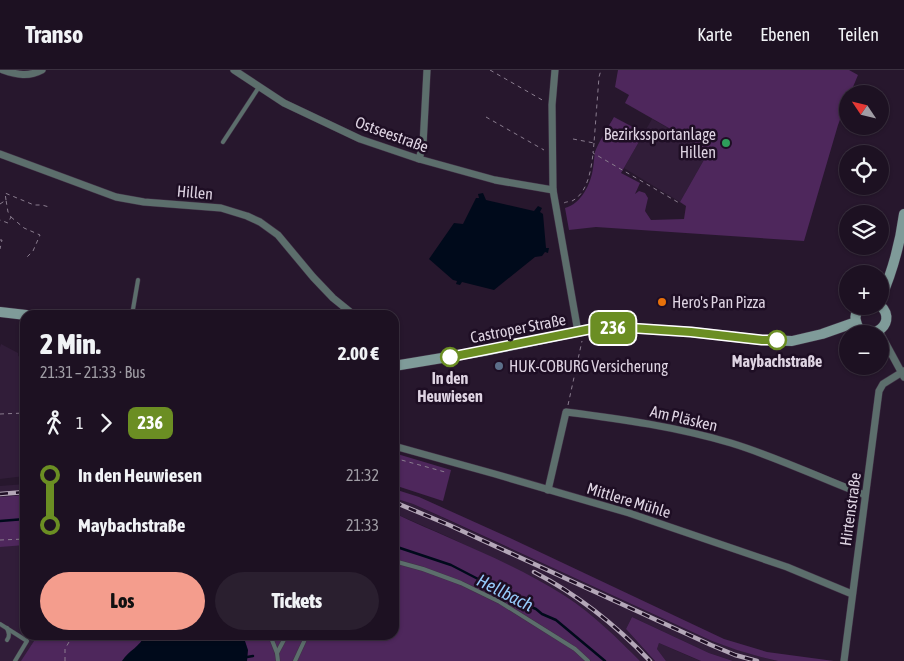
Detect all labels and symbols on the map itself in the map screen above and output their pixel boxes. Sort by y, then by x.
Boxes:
north arrow [839,85,889,135]
street label: Ostseestraße [353,112,431,156]
place label: Bezirkssportanlage Hillen [604,125,716,161]
marker: Bezirkssportanlage Hillen [720,137,732,149]
street label: Hillen [176,181,214,203]
place label: Hero's Pan Pizza [672,293,766,311]
marker: Hero's Pan Pizza [656,296,668,308]
street label: Castroper Straße [469,310,567,347]
line badge: 236 [584,312,642,344]
marker: Maybachstraße [767,330,787,350]
marker: In den Heuwiesen [440,347,460,367]
place label: Maybachstraße [732,352,822,370]
place label: HUK-COBURG Versicherung [509,357,668,376]
marker: HUK-COBURG Versicherung [493,360,505,372]
place label: In den Heuwiesen [417,369,483,405]
street label: Am Pläsken [649,402,719,434]
street label: Hirtenstraße [836,471,864,547]
street label: Mittlere Mühle [585,479,673,521]
water label: Hellbach [474,569,537,616]

